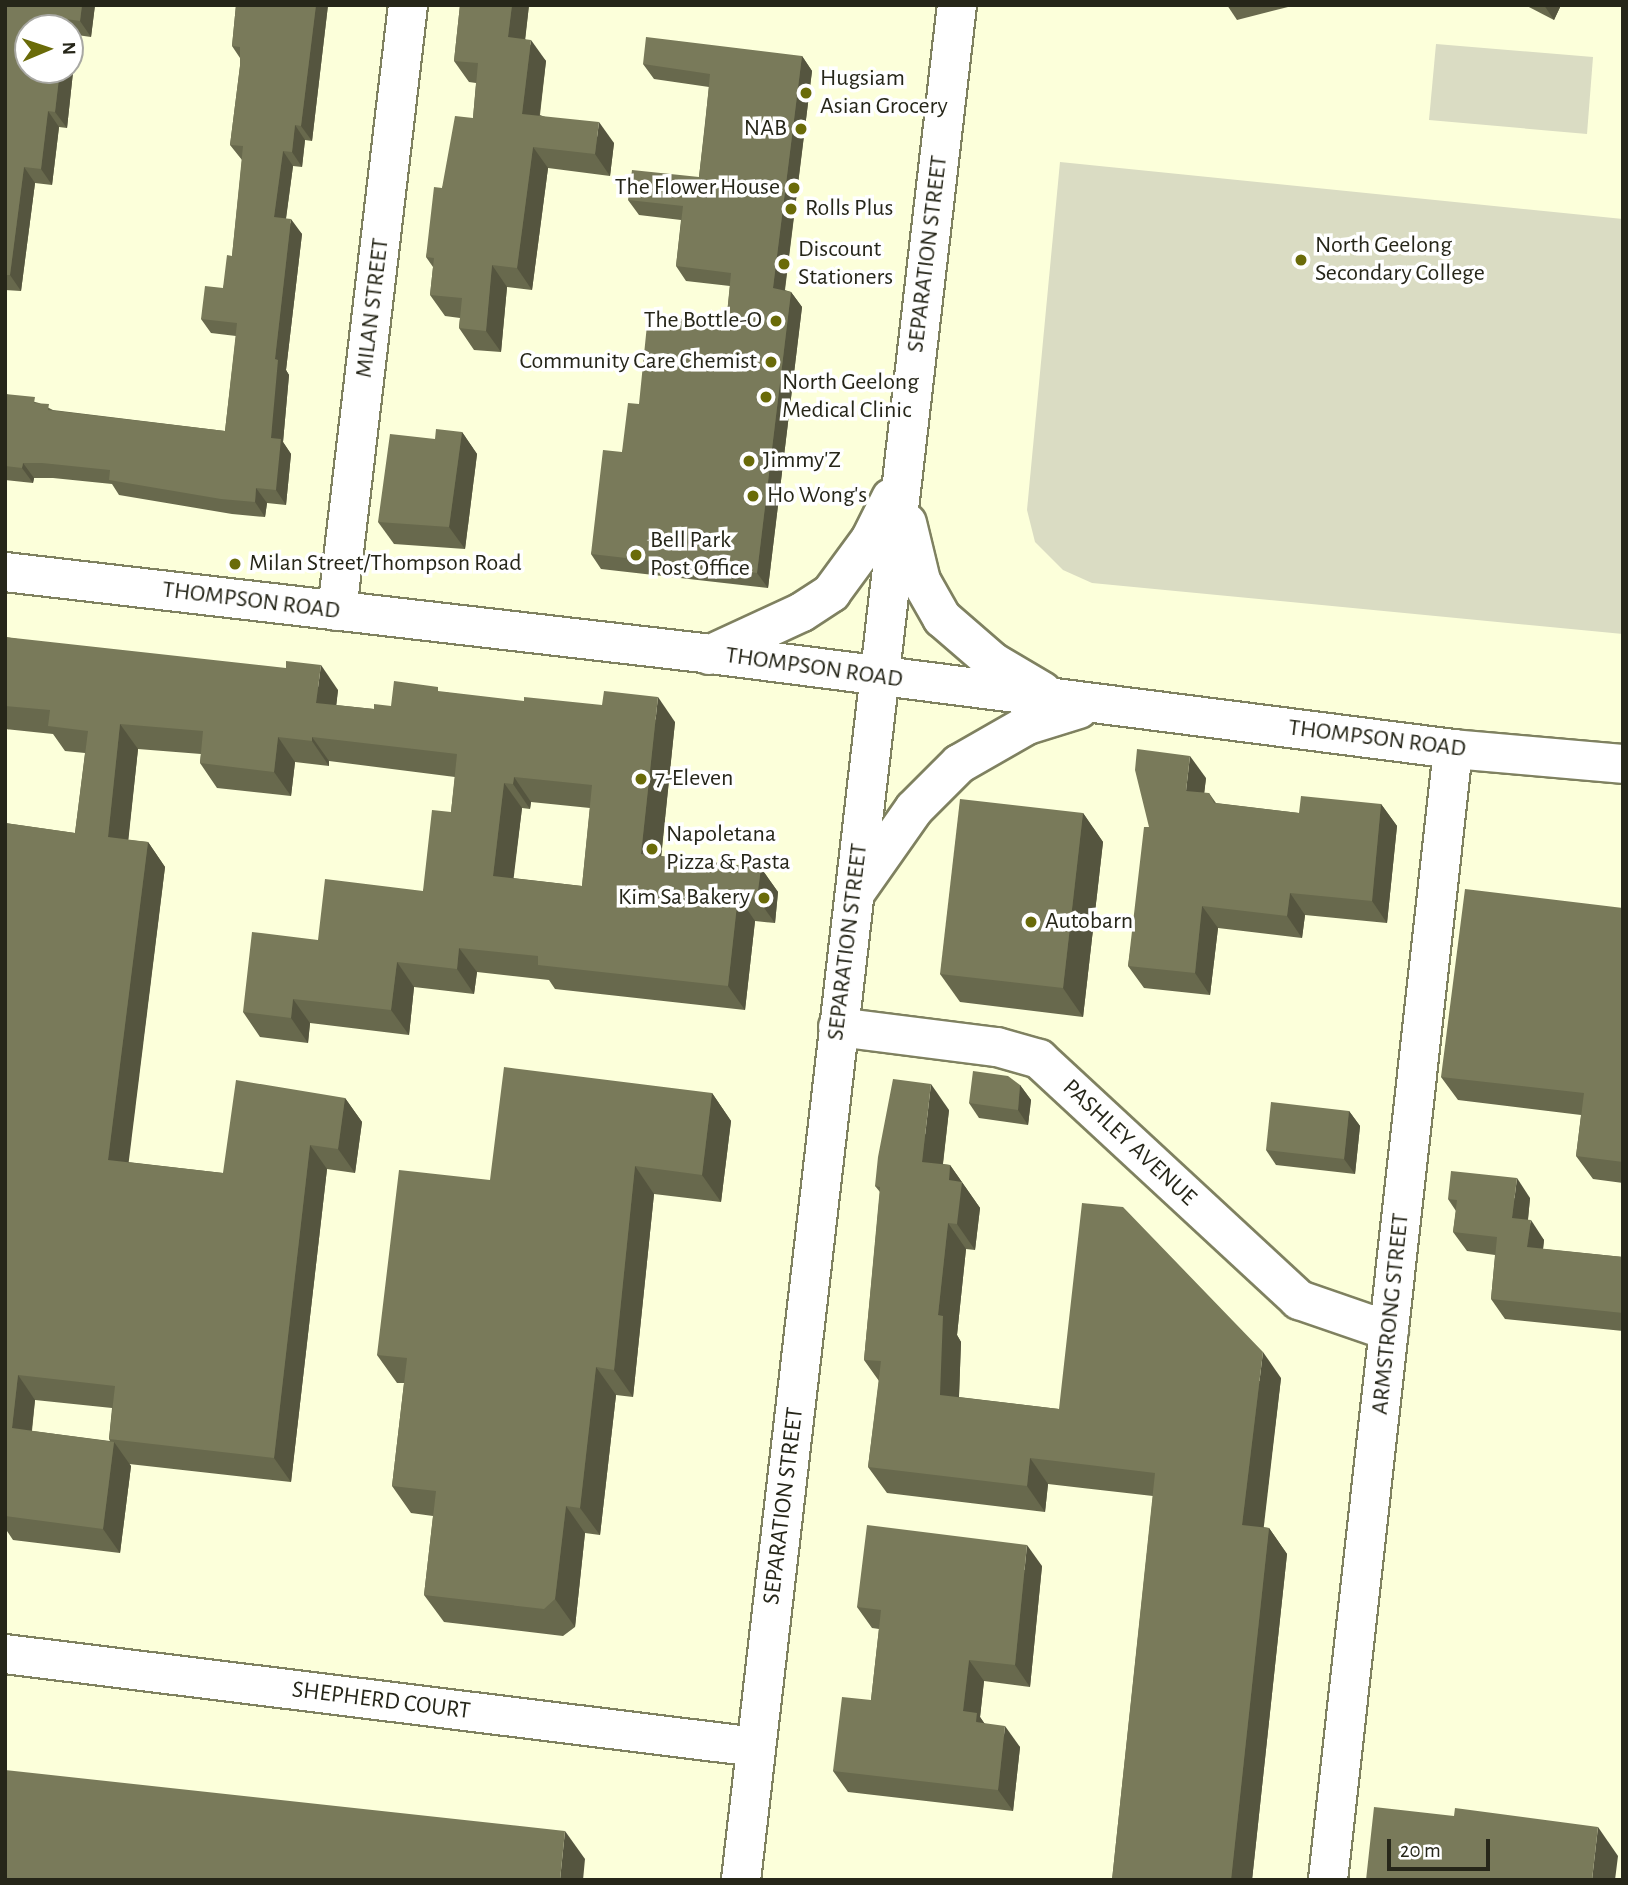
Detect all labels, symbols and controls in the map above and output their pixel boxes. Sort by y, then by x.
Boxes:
north arrow [14,14,84,84]
text: N [59,41,78,55]
place label: Hugsiam Asian Grocery [820,65,948,121]
marker: Hugsiam Asian Grocery [798,85,814,101]
place label: NAB [744,115,787,143]
marker: NAB [793,121,809,137]
street label: SEPARATION STREET [902,154,954,354]
place label: The Flower House [615,174,780,202]
marker: The Flower House [786,180,802,196]
place label: Rolls Plus [805,195,893,223]
marker: Rolls Plus [783,201,799,217]
place label: North Geelong Secondary College [1315,232,1485,288]
place label: Discount Stationers [798,236,893,292]
street label: MILAN STREET [350,237,396,379]
marker: North Geelong Secondary College [1293,252,1309,268]
marker: Discount Stationers [776,256,792,272]
place label: The Bottle-O [644,307,762,335]
marker: The Bottle-O [768,313,784,329]
place label: Community Care Chemist [520,348,757,376]
marker: Community Care Chemist [763,354,779,370]
place label: North Geelong Medical Clinic [782,369,919,425]
marker: North Geelong Medical Clinic [756,387,776,407]
place label: Jimmy'Z [763,447,841,475]
marker: Jimmy'Z [741,453,757,469]
place label: Ho Wong's [767,482,867,510]
marker: Ho Wong's [745,488,761,504]
place label: Bell Park Post Office [650,527,750,583]
marker: Bell Park Post Office [628,547,644,563]
place label: Milan Street/Thompson Road [249,550,522,578]
marker: Milan Street/Thompson Road [227,556,243,572]
street label: THOMPSON ROAD [161,576,341,626]
street label: THOMPSON ROAD [724,641,904,695]
street label: THOMPSON ROAD [1287,714,1467,764]
place label: 7-Eleven [655,765,733,793]
marker: 7-Eleven [633,771,649,787]
place label: Napoletana Pizza & Pasta [666,821,790,877]
marker: Napoletana Pizza & Pasta [644,841,660,857]
street label: SEPARATION STREET [822,842,874,1042]
place label: Kim Sa Bakery [618,884,750,912]
marker: Kim Sa Bakery [756,890,772,906]
place label: Autobarn [1045,908,1133,936]
marker: Autobarn [1023,914,1039,930]
street label: PASHLEY AVENUE [1056,1074,1202,1212]
street label: ARMSTRONG STREET [1366,1212,1416,1416]
street label: SEPARATION STREET [758,1406,810,1606]
street label: SHEPHERD COURT [290,1676,472,1726]
scale bar [1390,1826,1493,1870]
text: 20 m [1400,1840,1441,1861]

